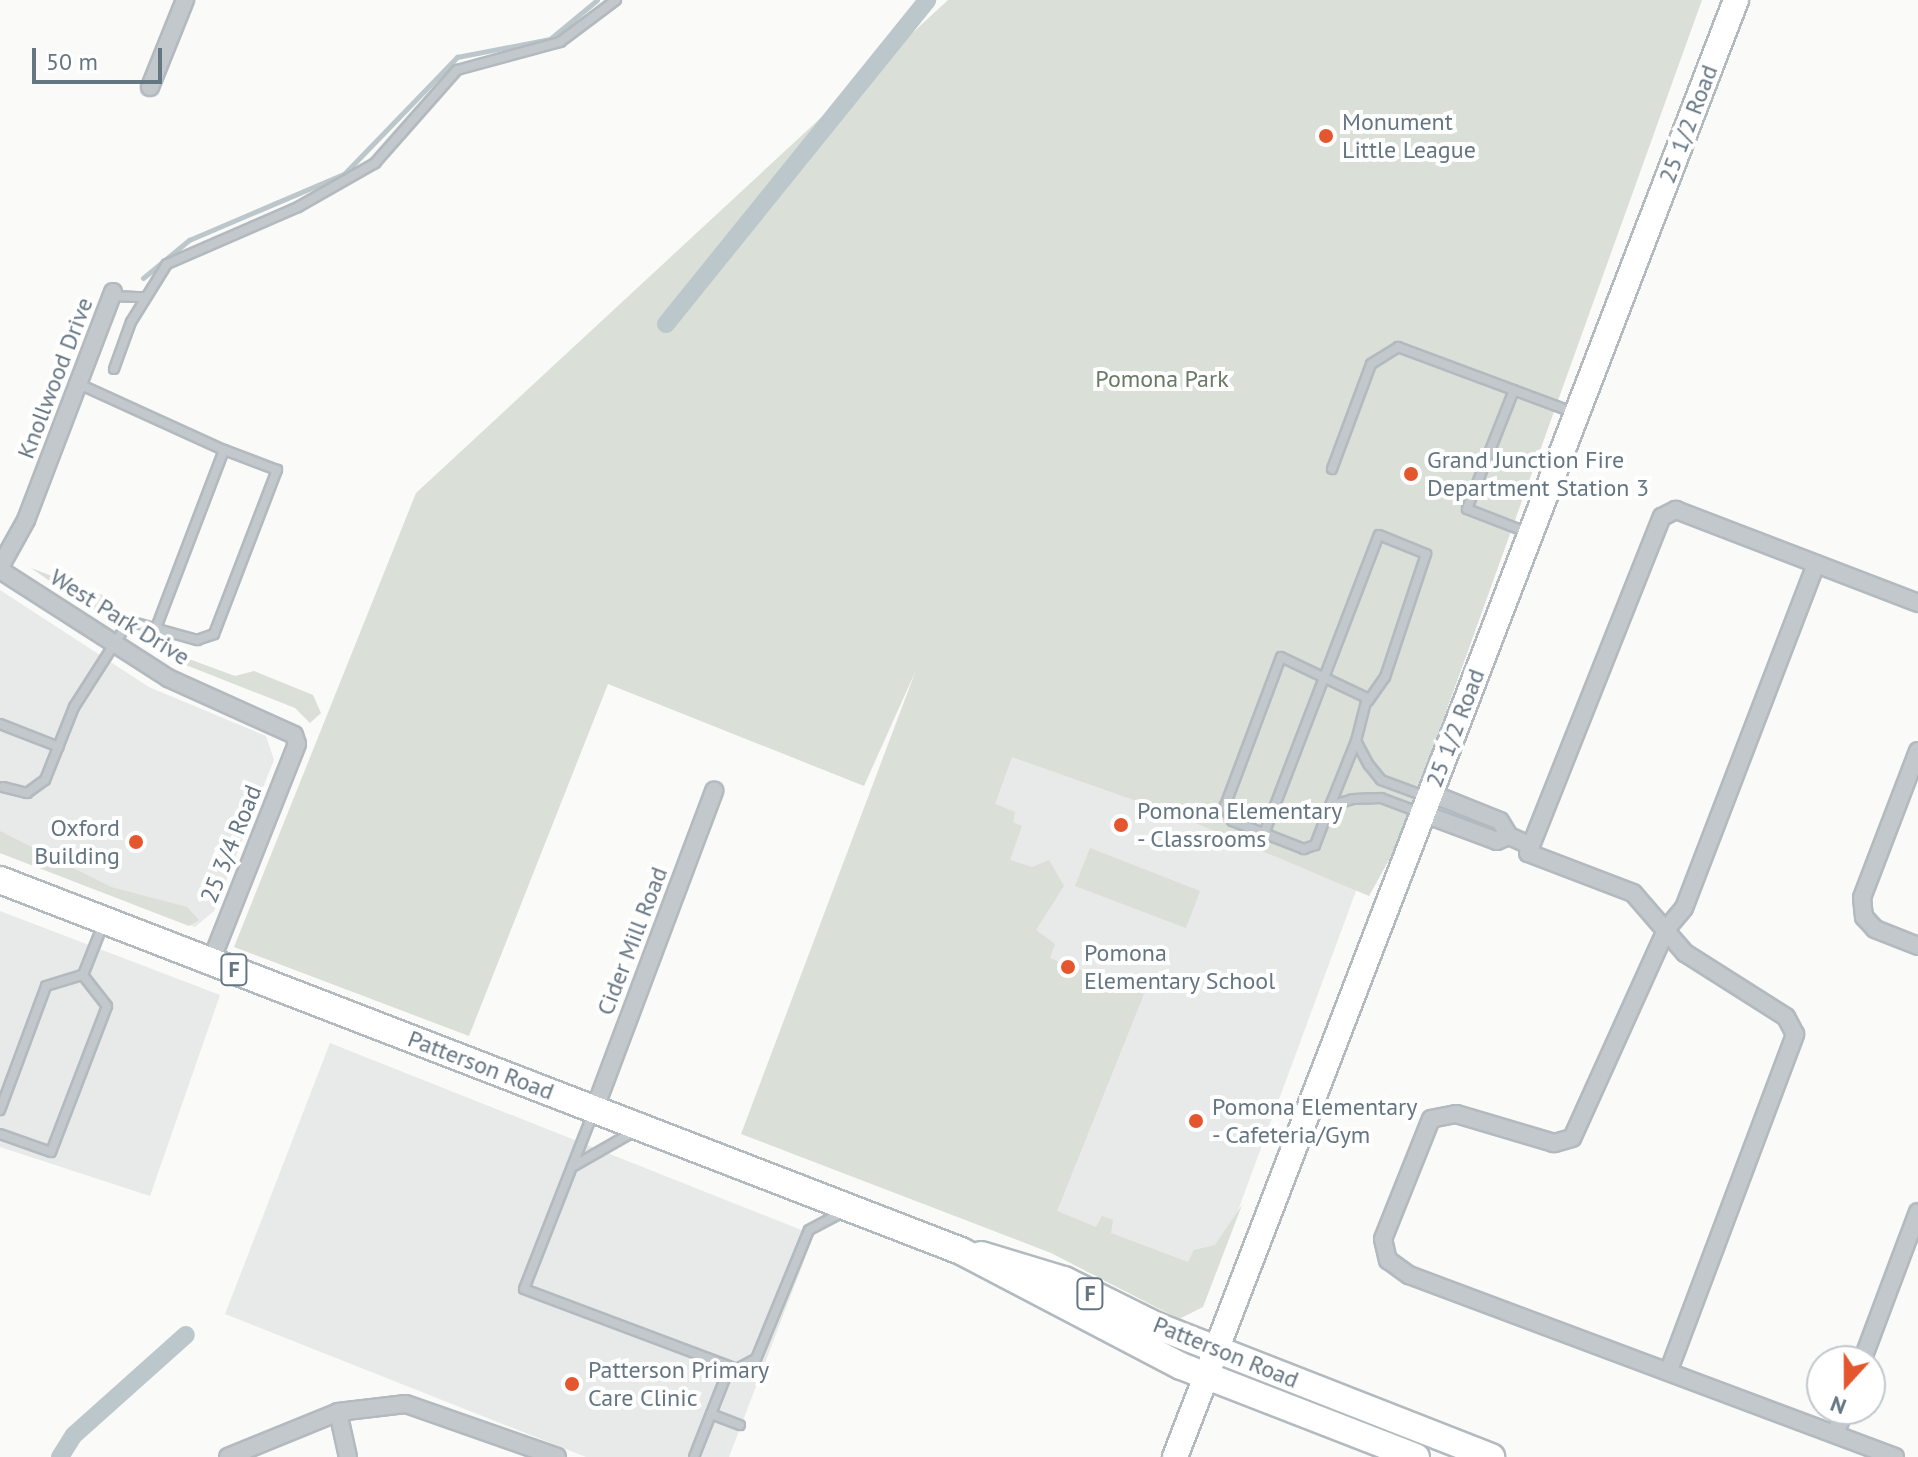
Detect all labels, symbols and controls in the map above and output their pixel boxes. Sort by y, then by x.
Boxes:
scale bar [36,32,166,82]
text: 50 m [46,46,98,77]
street label: 25 1/2 Road [1652,61,1724,187]
place label: Monument Little League [1342,108,1476,164]
marker: Monument Little League [1317,127,1335,145]
street label: Knollwood Drive [11,293,99,463]
park label: Pomona Park [1095,365,1229,393]
place label: Grand Junction Fire Department Station 3 [1427,446,1649,502]
marker: Grand Junction Fire Department Station 3 [1402,465,1420,483]
street label: West Park Drive [45,562,195,672]
street label: 25 1/2 Road [1419,665,1491,791]
street label: 25 3/4 Road [194,781,268,907]
place label: Pomona Elementary - Classrooms [1137,797,1342,853]
place label: Oxford Building [34,814,120,870]
marker: Pomona Elementary - Classrooms [1112,816,1130,834]
marker: Oxford Building [127,833,145,851]
street label: Cider Mill Road [591,863,673,1019]
place label: Pomona Elementary School [1084,939,1276,995]
road number: F [220,952,248,988]
marker: Pomona Elementary School [1059,958,1077,976]
street label: Patterson Road [404,1024,558,1106]
place label: Pomona Elementary - Cafeteria/Gym [1212,1093,1417,1149]
marker: Pomona Elementary - Cafeteria/Gym [1187,1112,1205,1130]
road number: F [1076,1276,1104,1312]
street label: Patterson Road [1149,1310,1303,1394]
north arrow [1806,1345,1886,1425]
place label: Patterson Primary Care Clinic [588,1356,769,1412]
marker: Patterson Primary Care Clinic [563,1375,581,1393]
text: N [1826,1390,1850,1421]

